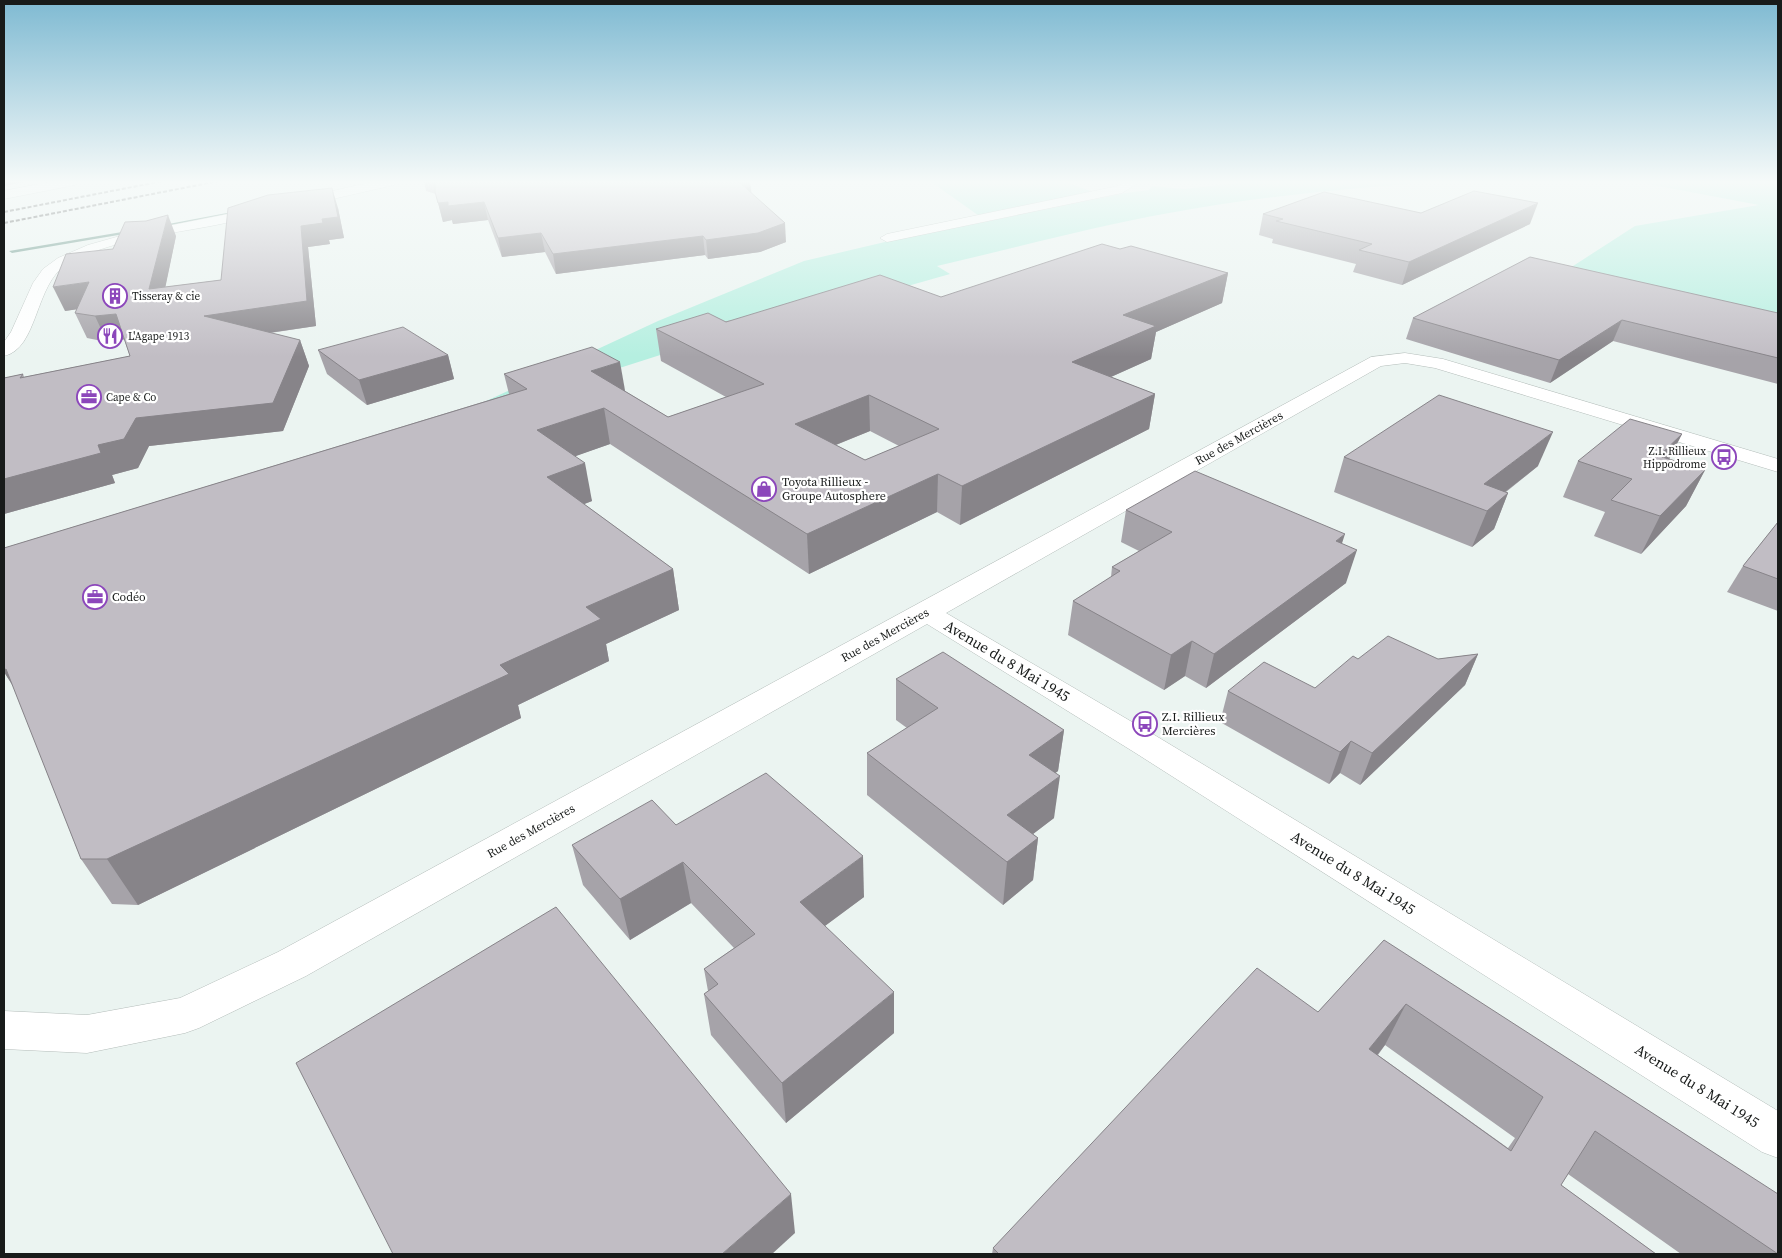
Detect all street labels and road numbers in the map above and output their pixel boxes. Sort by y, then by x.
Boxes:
street label: Rue des Mercières [1192,407,1286,469]
street label: Rue des Mercières [838,604,932,666]
street label: Avenue du 8 Mai 1945 [940,615,1074,706]
street label: Rue des Mercières [484,800,578,862]
street label: Avenue du 8 Mai 1945 [1287,826,1420,919]
street label: Avenue du 8 Mai 1945 [1631,1039,1764,1132]

